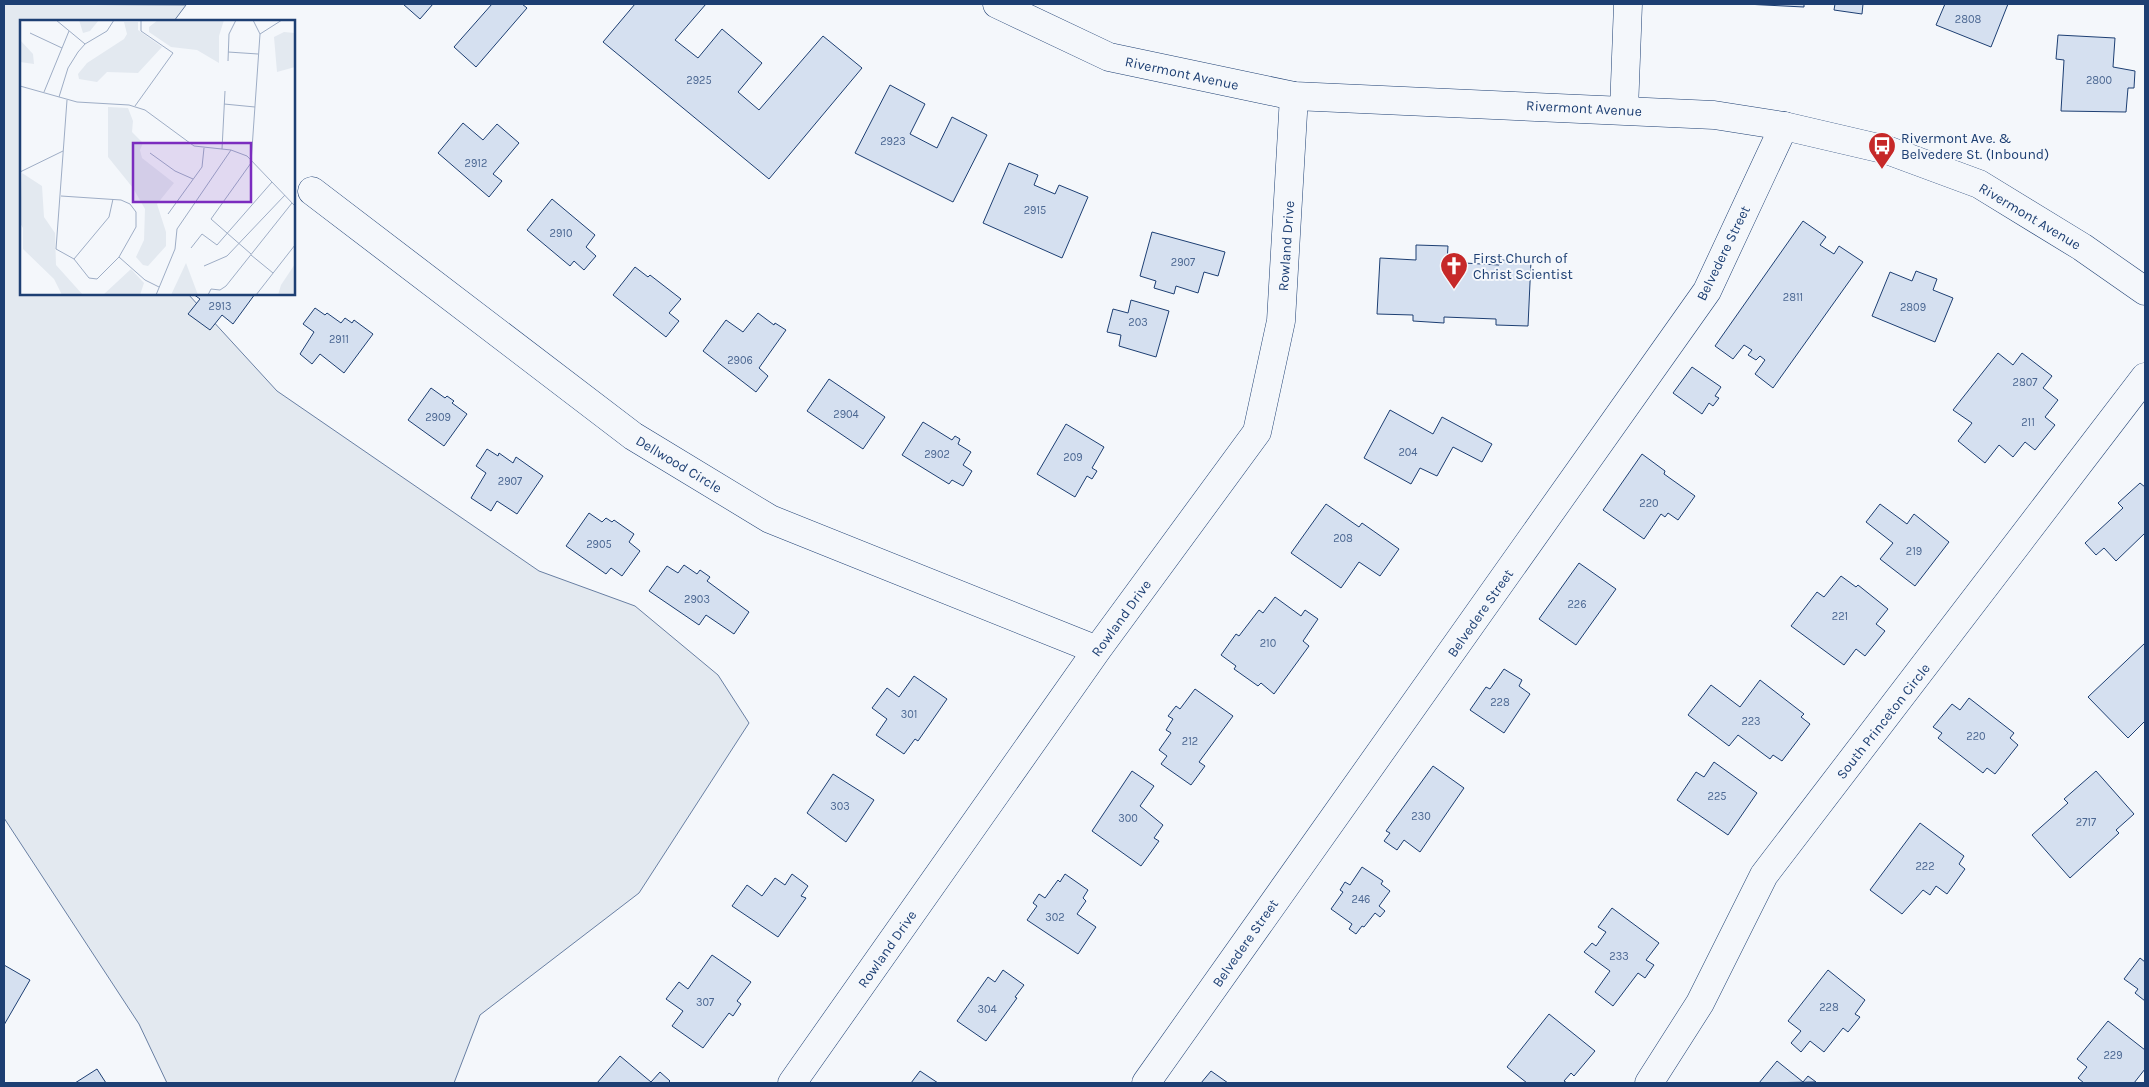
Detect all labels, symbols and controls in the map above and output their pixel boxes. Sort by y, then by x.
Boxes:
house number: 2808 [1955,13,1981,26]
inset map [20,20,295,295]
street label: Rivermont Avenue [1123,53,1240,94]
house number: 2925 [686,74,712,87]
house number: 2800 [2086,74,2112,87]
street label: Rivermont Avenue [1526,97,1642,120]
place label: Rivermont Ave. & Belvedere St. (Inbound) [1901,130,2049,163]
bus stop icon: Rivermont Ave. & Belvedere St. (Inbound) [1867,131,1897,170]
house number: 2923 [880,135,906,148]
house number: 2912 [465,157,487,170]
street label: Rivermont Avenue [1976,179,2084,254]
street label: Rowland Drive [1275,200,1298,292]
street label: Belvedere Street [1693,203,1754,303]
house number: 2915 [1024,204,1046,217]
house number: 2910 [550,227,572,240]
place label: First Church of Christ Scientist [1473,250,1573,283]
church icon: First Church of Christ Scientist [1439,251,1469,290]
house number: 2907 [1171,256,1195,269]
house number: 2811 [1783,291,1803,304]
house number: 2913 [209,300,231,313]
house number: 2809 [1900,301,1926,314]
house number: 203 [1128,316,1148,329]
house number: 2911 [329,333,349,346]
house number: 2906 [727,354,753,367]
house number: 2807 [2013,376,2037,389]
house number: 2904 [833,408,859,421]
house number: 2909 [425,411,451,424]
house number: 211 [2021,416,2035,429]
street label: Dellwood Circle [633,432,725,497]
house number: 204 [1398,446,1418,459]
house number: 2902 [924,448,950,461]
house number: 209 [1063,451,1083,464]
house number: 2907 [498,475,522,488]
house number: 220 [1639,497,1659,510]
house number: 208 [1333,532,1353,545]
house number: 2905 [586,538,612,551]
house number: 219 [1906,545,1922,558]
street label: Belvedere Street [1444,566,1517,661]
street label: Rowland Drive [1088,577,1155,660]
house number: 2903 [684,593,710,606]
house number: 226 [1567,598,1587,611]
house number: 221 [1832,610,1848,623]
house number: 210 [1260,637,1276,650]
street label: South Princeton Circle [1833,660,1934,783]
house number: 228 [1490,696,1510,709]
house number: 301 [901,708,917,721]
house number: 223 [1741,715,1761,728]
house number: 220 [1966,730,1986,743]
house number: 212 [1182,735,1198,748]
house number: 225 [1708,790,1726,803]
house number: 303 [830,800,850,813]
house number: 230 [1411,810,1431,823]
house number: 300 [1118,812,1138,825]
house number: 2717 [2076,816,2096,829]
house number: 222 [1915,860,1935,873]
house number: 246 [1352,893,1370,906]
street label: Belvedere Street [1209,896,1282,991]
street label: Rowland Drive [854,907,920,991]
house number: 302 [1045,911,1065,924]
house number: 233 [1609,950,1629,963]
house number: 307 [696,996,714,1009]
house number: 228 [1819,1001,1839,1014]
house number: 304 [977,1003,997,1016]
house number: 229 [2103,1049,2123,1062]

